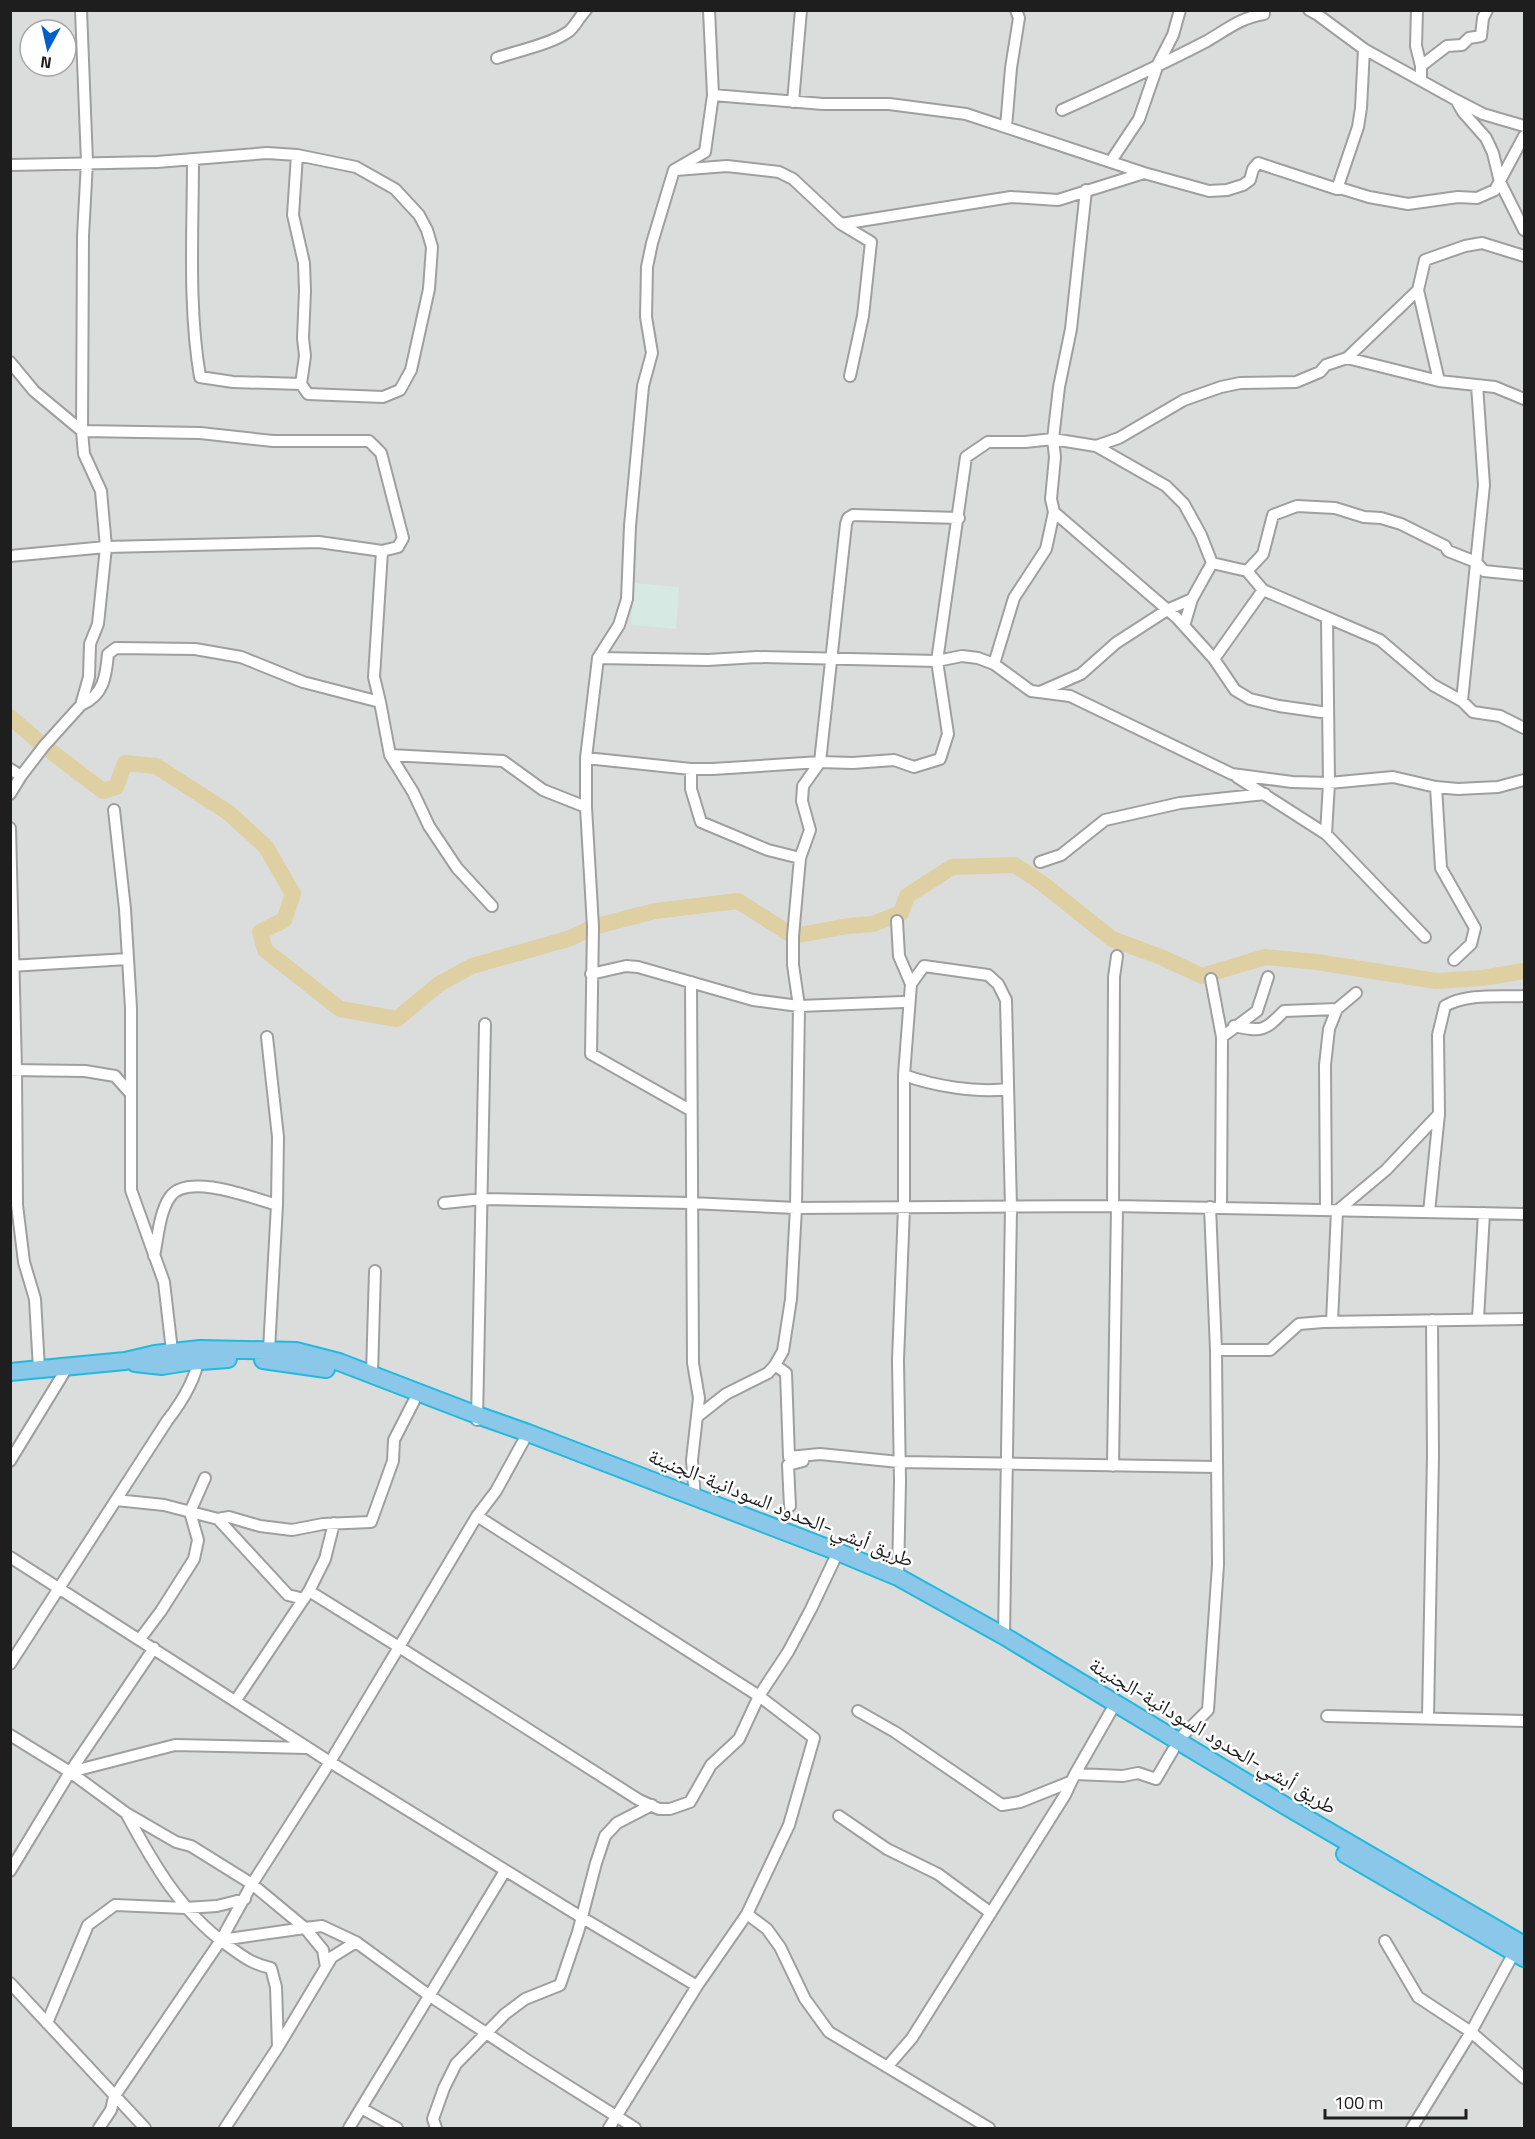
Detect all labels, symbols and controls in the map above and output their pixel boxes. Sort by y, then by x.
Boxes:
north arrow [18,18,78,78]
text: N [39,50,53,76]
street label: طريق أبشي-الحدود السودانية-الجنينة [643,1439,919,1576]
street label: طريق أبشي-الحدود السودانية-الجنينة [1083,1648,1344,1823]
scale bar [1325,2082,1466,2120]
text: 100 m [1334,2089,1383,2116]

